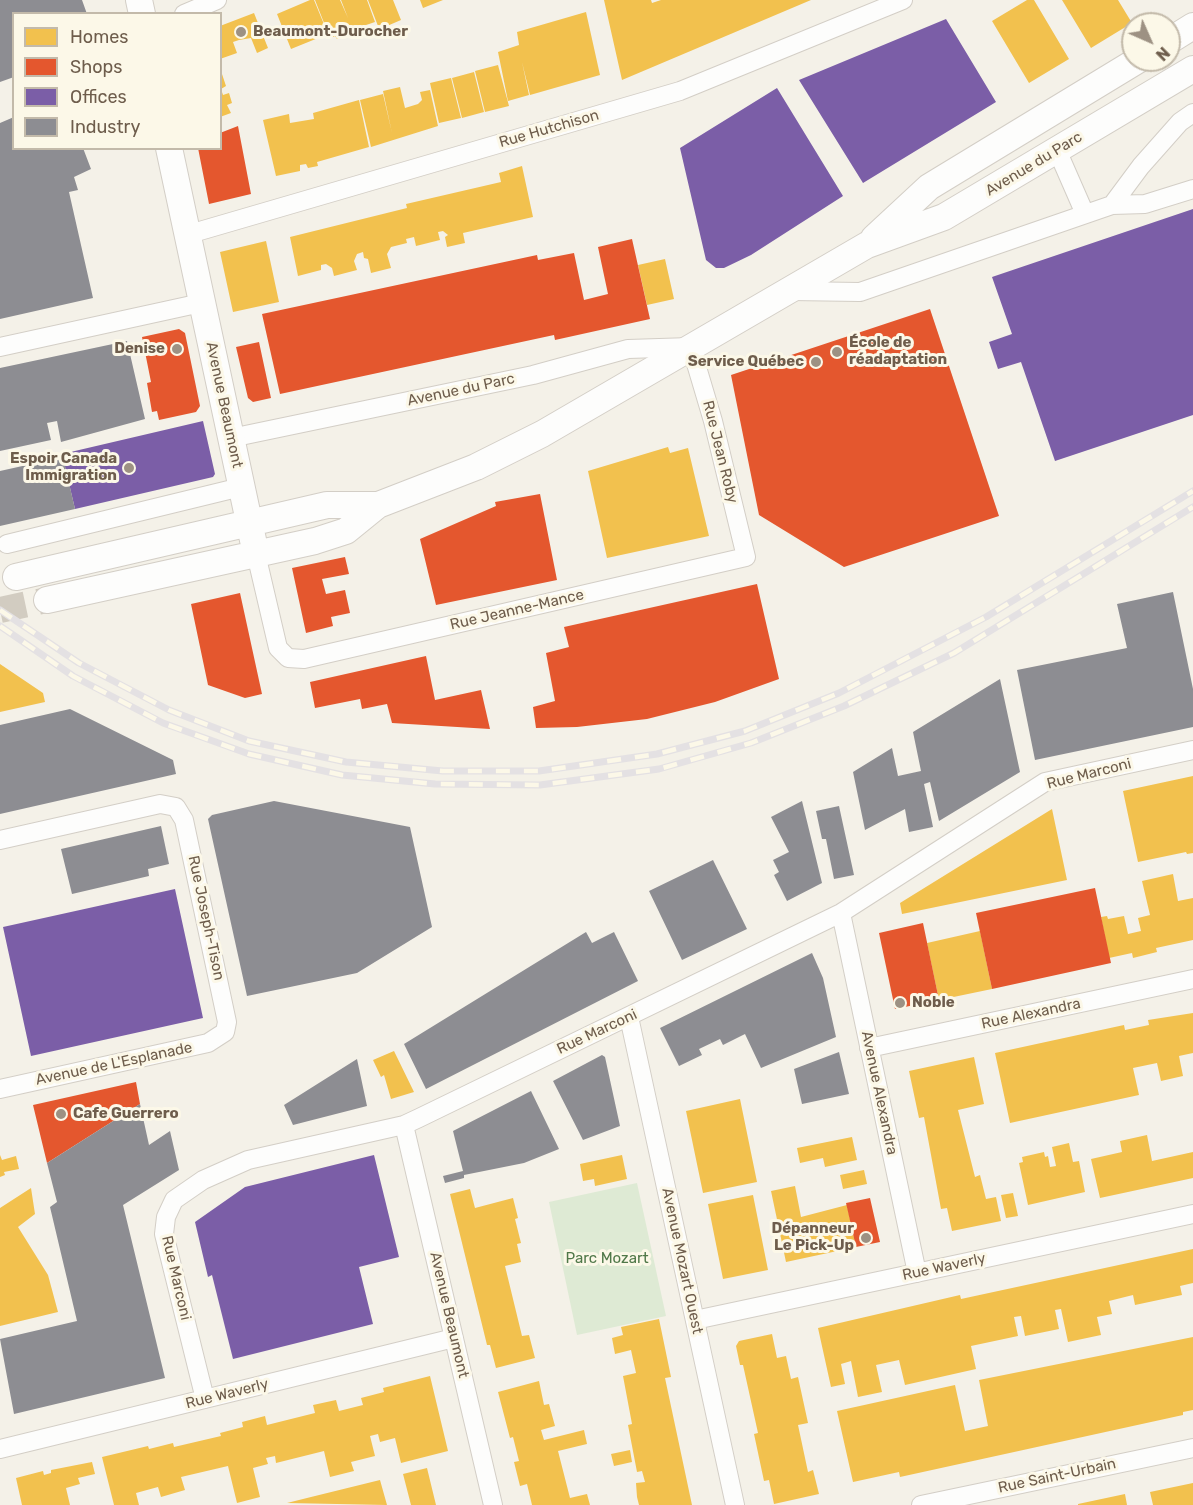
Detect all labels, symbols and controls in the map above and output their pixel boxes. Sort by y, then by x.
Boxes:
legend [12,12,222,150]
north arrow [1121,12,1181,72]
place label: Beaumont-Durocher [253,23,408,41]
marker: Beaumont-Durocher [234,25,248,39]
text: Homes [70,26,128,48]
text: N [1152,43,1173,64]
text: Shops [70,56,122,78]
text: Offices [70,86,127,108]
street label: Rue Hutchison [497,106,601,152]
text: Industry [70,116,140,138]
street label: Avenue du Parc [982,128,1086,200]
place label: École de réadaptation [849,334,947,369]
place label: Denise [114,340,165,358]
street label: Avenue Beaumont [202,340,246,470]
marker: Denise [170,342,184,356]
marker: École de réadaptation [830,345,844,359]
place label: Service Québec [688,353,804,371]
marker: Service Québec [809,355,823,369]
street label: Avenue du Parc [406,370,516,410]
street label: Rue Jean Roby [699,399,741,505]
place label: Espoir Canada Immigration [10,450,117,485]
marker: Espoir Canada Immigration [122,461,136,475]
street label: Rue Jeanne-Mance [448,586,586,634]
street label: Rue Marconi [1045,755,1133,793]
street label: Rue Joseph-Tison [184,854,228,982]
place label: Noble [912,994,955,1012]
street label: Rue Alexandra [980,995,1082,1033]
marker: Noble [893,996,907,1010]
street label: Rue Marconi [554,1006,640,1058]
street label: Avenue Alexandra [857,1029,901,1157]
street label: Avenue de L'Esplanade [34,1039,194,1089]
place label: Cafe Guerrero [73,1105,179,1123]
marker: Cafe Guerrero [54,1107,68,1121]
street label: Avenue Mozart Ouest [658,1186,706,1336]
place label: Dépanneur Le Pick-Up [771,1220,854,1255]
marker: Dépanneur Le Pick-Up [859,1231,873,1245]
street label: Rue Marconi [158,1234,194,1322]
street label: Rue Waverly [901,1249,987,1285]
street label: Avenue Beaumont [426,1250,472,1380]
park label: Parc Mozart [565,1250,649,1268]
street label: Rue Waverly [184,1375,270,1413]
street label: Rue Saint-Urbain [996,1455,1118,1497]

